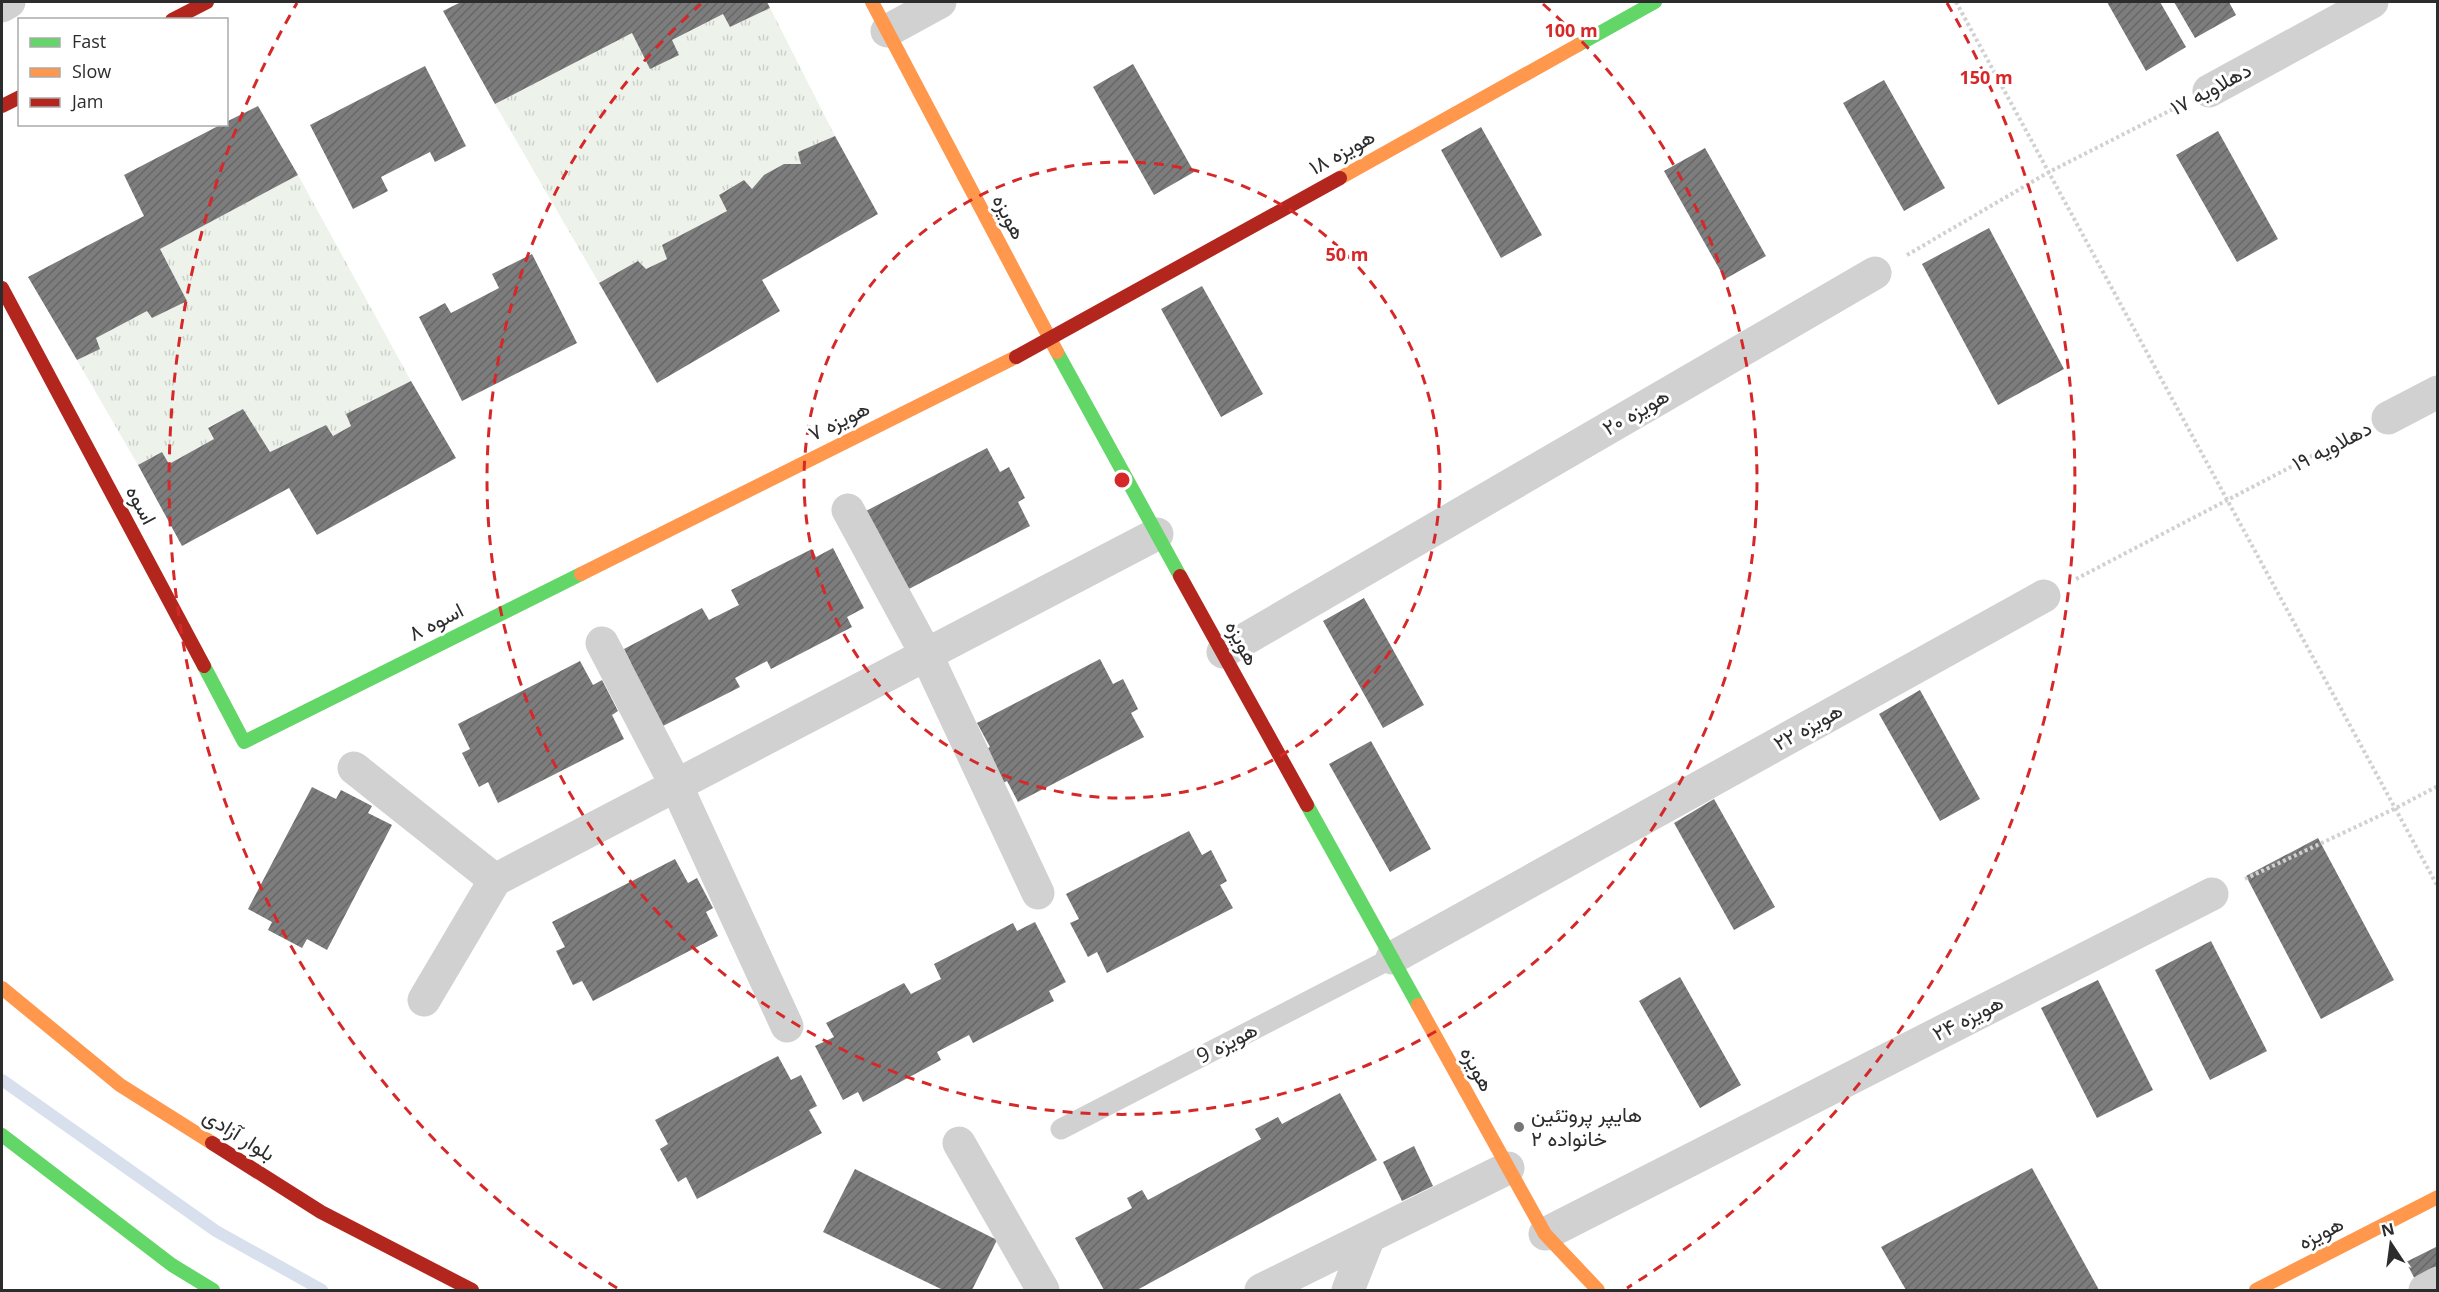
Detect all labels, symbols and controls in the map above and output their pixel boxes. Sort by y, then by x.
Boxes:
legend [18,18,228,126]
text: 100 m [1544,18,1598,42]
text: Fast [72,29,106,53]
street label: دهلاویه ۱۷ [2165,55,2256,121]
text: Slow [72,59,111,83]
text: 150 m [1959,65,2013,89]
text: Jam [70,89,104,113]
street label: هویزه ‍۱۸ [1304,122,1380,181]
street label: هویزه [986,189,1033,244]
text: 50 m [1326,242,1368,266]
street label: هویزه ‍۲۰ [1597,381,1674,441]
street label: هویزه ۷ [803,393,874,447]
street label: دهلاویه ۱۹ [2287,413,2376,477]
centre of rings [1112,470,1132,490]
street label: اسوه [120,480,164,529]
street label: اسوه ۸ [403,595,468,647]
street label: هویزه [1219,615,1267,670]
street label: هویزه ‍۲۲ [1768,696,1847,757]
street label: هویزه ‍۲۴ [1927,987,2008,1047]
street label: هویزه 9 [1191,1015,1262,1069]
street label: هویزه [1454,1041,1502,1096]
place label: هایپر پروتئین خانواده ۲ [1531,1100,1642,1152]
street label: بلوار آزادی [198,1101,281,1167]
marker: هایپر پروتئین خانواده ۲ [1512,1120,1526,1134]
street label: هویزه [2293,1209,2348,1255]
north arrow [2361,1214,2421,1274]
text: N [2379,1217,2396,1242]

